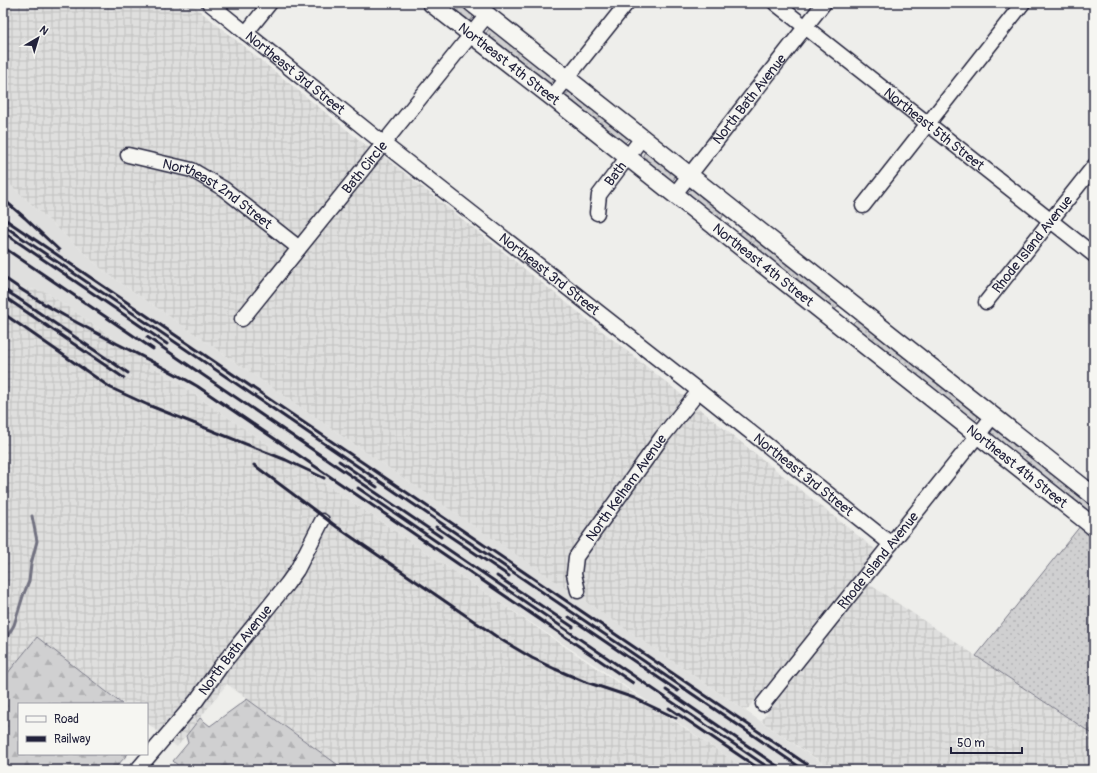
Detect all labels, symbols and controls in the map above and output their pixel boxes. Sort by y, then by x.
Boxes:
north arrow [18,18,58,58]
street label: Northeast 4th Street [455,19,563,109]
text: N [37,23,51,38]
street label: Northeast 3rd Street [242,28,349,118]
street label: North Bath Avenue [709,51,790,148]
street label: Northeast 5th Street [880,84,988,174]
street label: Bath Circle [338,138,391,197]
street label: Northeast 2nd Street [161,155,276,233]
street label: Bath [601,158,630,189]
street label: Rhode Island Avenue [989,192,1076,297]
street label: Northeast 4th Street [709,220,817,310]
street label: Northeast 3rd Street [495,229,603,319]
street label: Northeast 4th Street [963,421,1071,512]
street label: Northeast 3rd Street [750,430,857,520]
street label: North Kelham Avenue [582,431,670,545]
street label: Rhode Island Avenue [834,508,922,613]
street label: North Bath Avenue [195,602,276,699]
legend [18,703,148,755]
text: Road [54,712,79,727]
scale bar [951,729,1022,755]
text: Railway [54,732,90,747]
text: 50 m [957,736,985,751]

